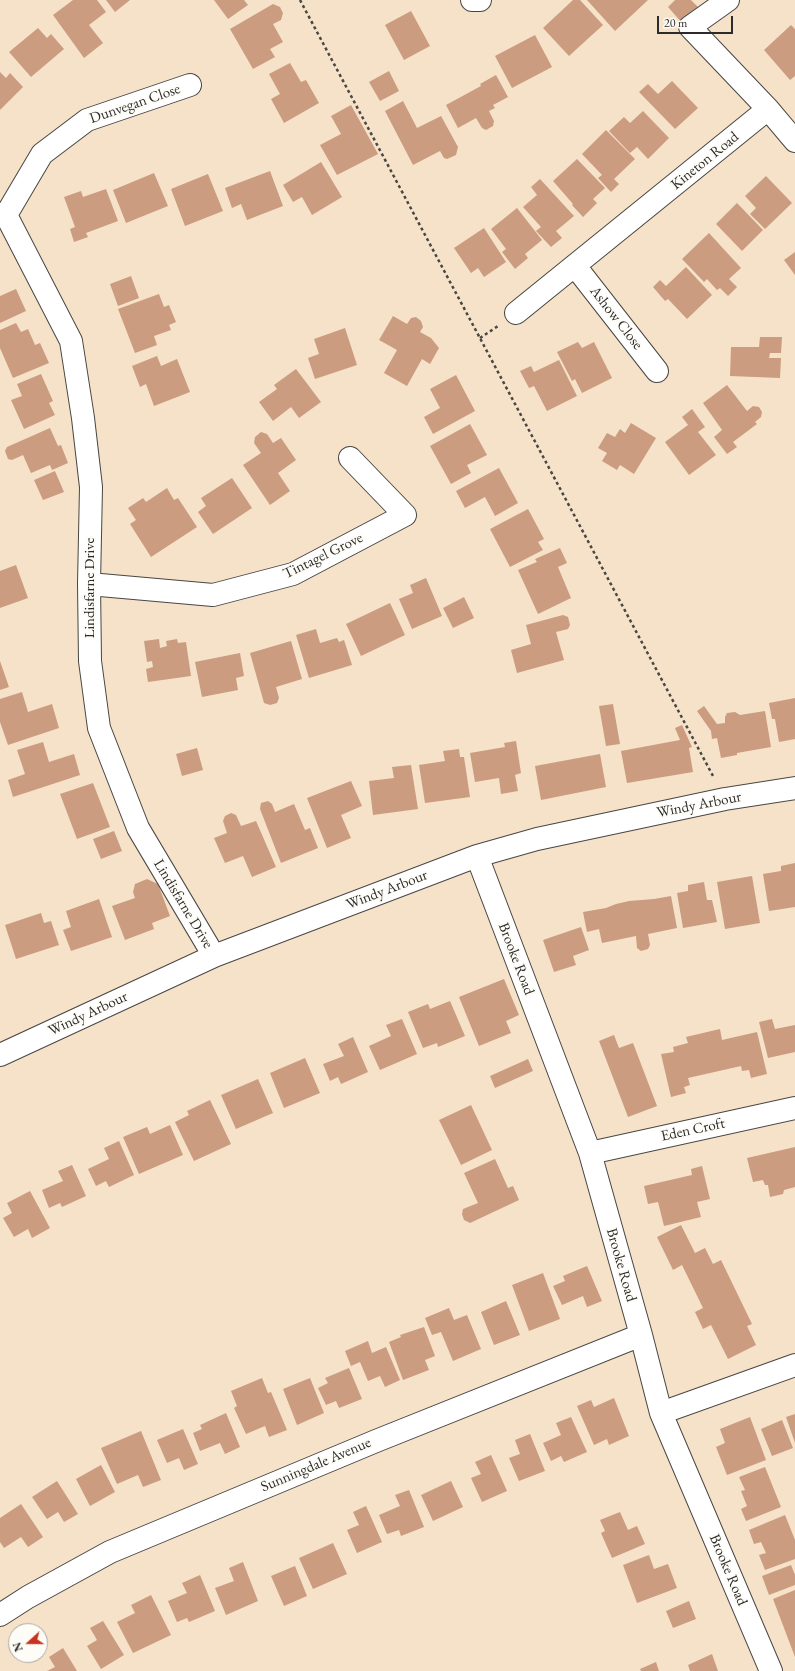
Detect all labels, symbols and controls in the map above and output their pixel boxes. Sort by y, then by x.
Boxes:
scale bar [659,8,735,34]
text: 20 m [664,15,687,31]
street label: Dunvegan Close [87,80,183,128]
street label: Kineton Road [667,128,743,194]
street label: Ashow Close [586,283,646,353]
street label: Tintagel Grove [280,529,366,583]
street label: Lindisfarne Drive [81,538,99,638]
street label: Windy Arbour [655,788,743,822]
street label: Lindisfarne Drive [149,856,217,952]
street label: Windy Arbour [344,866,430,914]
street label: Brooke Road [494,920,538,998]
street label: Windy Arbour [45,988,131,1040]
street label: Eden Croft [659,1114,727,1146]
street label: Brooke Road [602,1226,640,1304]
street label: Sunningdale Avenue [258,1434,374,1496]
street label: Brooke Road [705,1532,751,1608]
north arrow [8,1623,48,1663]
text: N [10,1640,26,1654]

